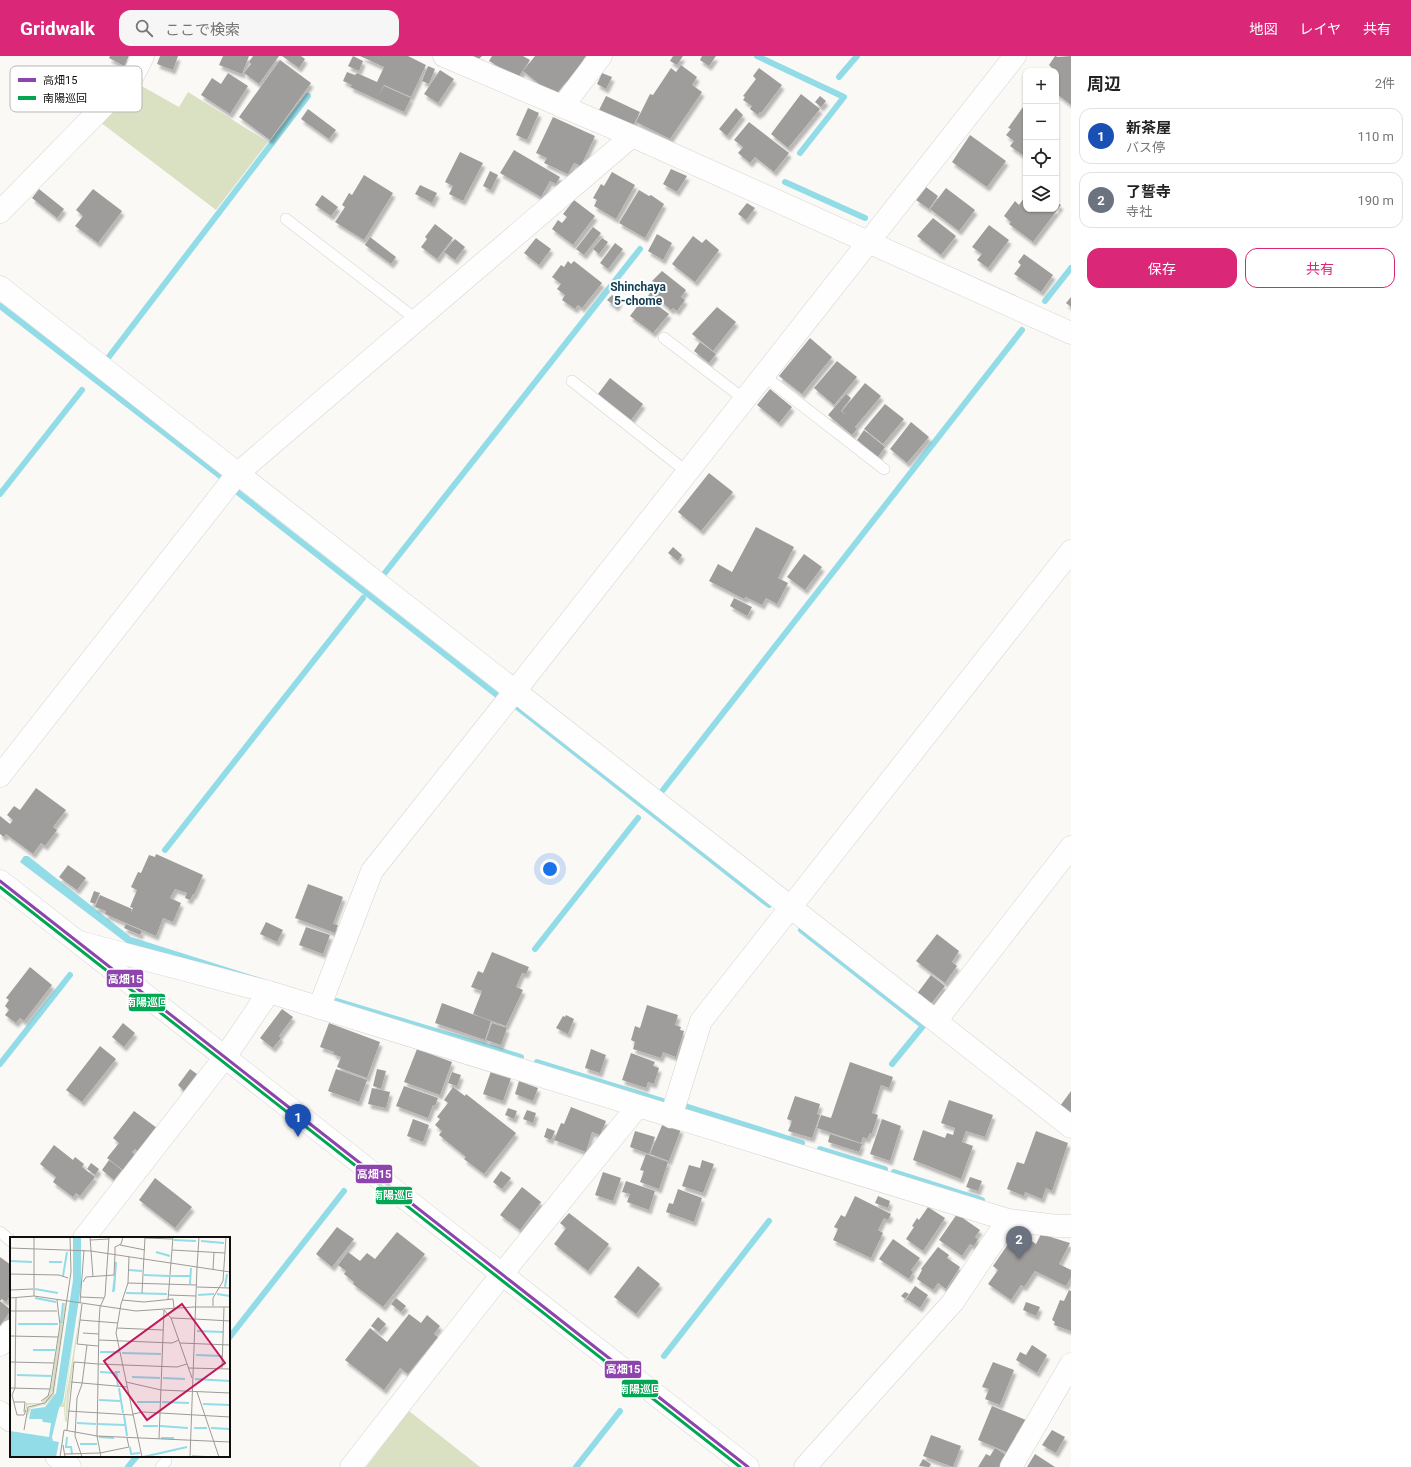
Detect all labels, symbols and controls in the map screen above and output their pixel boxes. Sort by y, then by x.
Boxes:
search box [119,10,399,46]
text: Gridwalk [20,17,95,40]
icon: search [133,17,155,39]
text: ここで検索 [165,21,240,39]
text: 地図 [1249,21,1277,37]
text: レイヤ [1299,21,1341,37]
text: 共有 [1363,21,1391,37]
legend [10,66,142,112]
map controls [1023,68,1059,212]
button: + [1023,68,1059,104]
text: 高畑15 [43,74,77,87]
text: 周辺 [1087,74,1121,94]
text: 2件 [1375,76,1395,91]
text: 南陽巡回 [43,92,87,105]
button: − [1023,104,1059,140]
text: 新茶屋 [1126,119,1171,137]
text: 1 [1097,129,1105,144]
text: 110 m [1357,129,1394,144]
button: locate [1023,140,1059,176]
text: バス停 [1126,140,1165,155]
button: layers [1023,176,1059,212]
text: 了誓寺 [1126,183,1171,201]
text: 2 [1097,193,1105,208]
text: 190 m [1357,193,1394,208]
text: 寺社 [1126,204,1152,219]
button: 保存 [1087,248,1237,288]
button: 共有 [1245,248,1395,288]
district label: Shinchaya 5-chome [610,280,666,308]
your location [540,859,560,879]
line badge: 高畑15 [106,969,144,988]
text: 高畑15 [108,973,142,986]
line badge: 南陽巡回 [128,993,166,1012]
text: 南陽巡回 [125,996,169,1009]
pin: 1 [285,1104,311,1137]
line badge: 高畑15 [355,1164,393,1184]
text: 高畑15 [357,1168,391,1181]
line badge: 南陽巡回 [375,1186,413,1205]
text: 南陽巡回 [372,1189,416,1202]
pin: 2 [1006,1226,1032,1259]
inset map [10,1237,230,1457]
line badge: 高畑15 [604,1360,642,1379]
text: 高畑15 [606,1363,640,1376]
line badge: 南陽巡回 [621,1379,659,1398]
text: 南陽巡回 [618,1383,662,1396]

